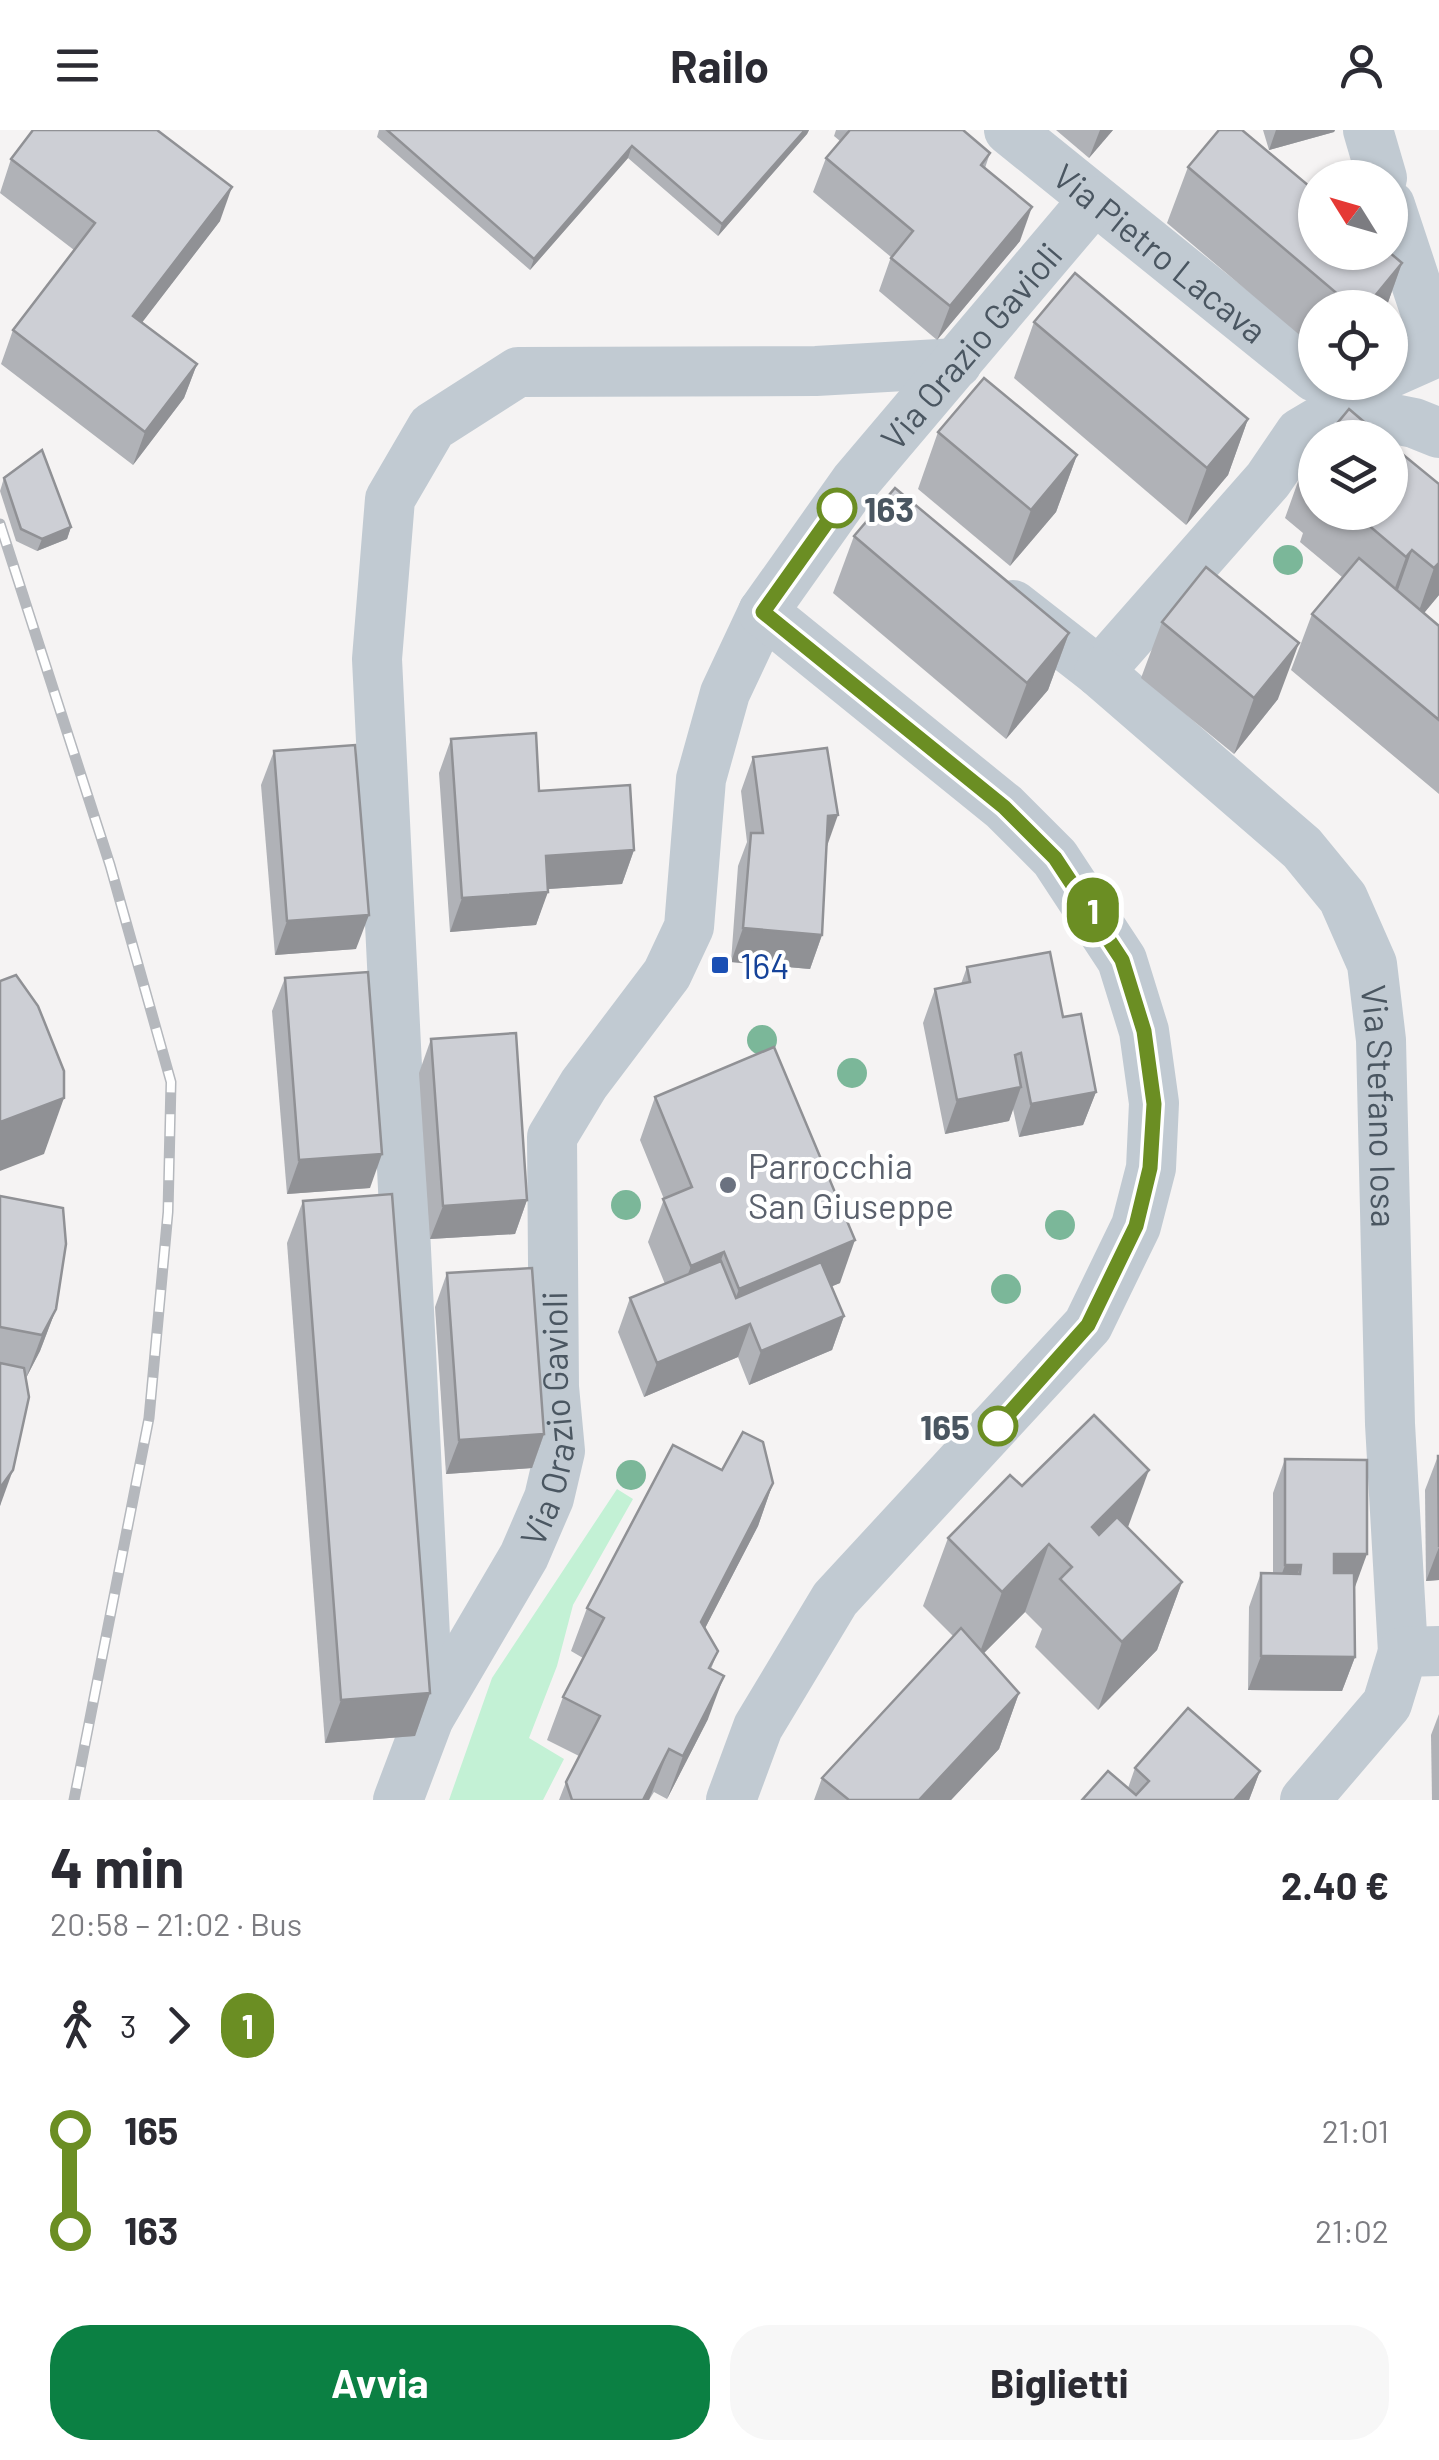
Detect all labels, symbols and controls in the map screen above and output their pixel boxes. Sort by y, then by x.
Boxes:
icon: menu [50,38,105,93]
text: Railo [670,38,769,92]
icon: person [1334,38,1389,93]
street label: Via Pietro Lacava [1046,154,1276,351]
north arrow [1298,160,1408,270]
map controls [1298,160,1408,530]
street label: Via Orazio Gavioli [871,234,1070,458]
button: locate [1298,290,1408,400]
button: layers [1298,420,1408,530]
place label: 163 [864,487,914,529]
marker: 163 [818,489,856,527]
line badge: 1 [1060,878,1126,942]
text: 1 [1087,889,1099,931]
place label: 164 [740,944,790,986]
marker: 164 [709,954,731,976]
street label: Via Stefano Iosa [1354,983,1406,1228]
place label: Parrocchia San Giuseppe [748,1144,954,1226]
marker: Parrocchia San Giuseppe [717,1174,739,1196]
street label: Via Orazio Gavioli [510,1291,582,1552]
place label: 165 [920,1405,970,1447]
marker: 165 [979,1407,1017,1445]
text: 4 min [50,1833,184,1899]
text: 2.40 € [1281,1862,1389,1908]
text: 20:58 – 21:02 · Bus [50,1904,302,1942]
icon: walk [50,1998,105,2053]
icon: forward [151,1998,206,2053]
text: 1 [241,2004,254,2046]
text: 3 [120,2006,136,2044]
text: 165 [124,2107,178,2153]
text: 21:01 [1322,2111,1389,2149]
text: 163 [124,2207,178,2253]
text: 21:02 [1315,2211,1389,2249]
button: Avvia [50,2325,710,2440]
button: Biglietti [730,2325,1389,2440]

